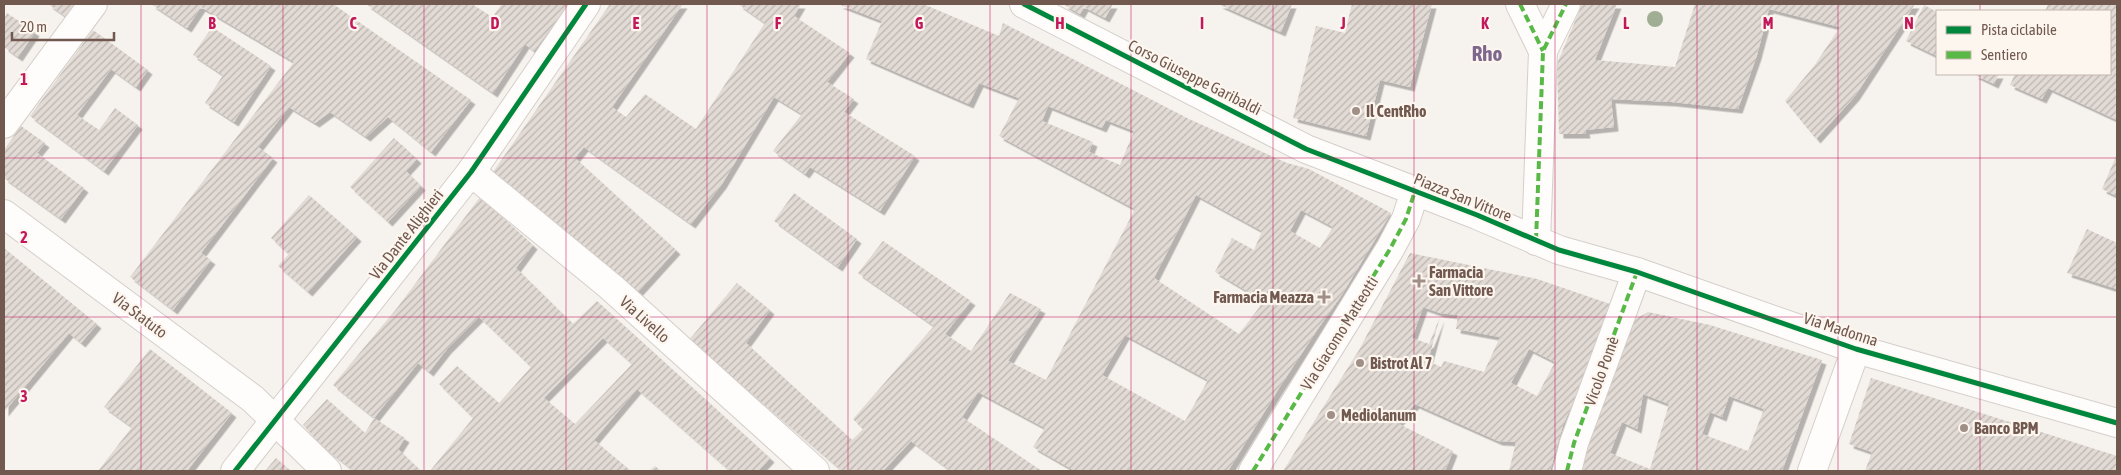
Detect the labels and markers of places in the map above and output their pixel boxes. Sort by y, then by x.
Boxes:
place label: Il CentRho [1366,102,1427,120]
marker: Il CentRho [1350,105,1362,117]
place label: Farmacia San Vittore [1429,263,1493,299]
marker: Farmacia San Vittore [1413,275,1425,287]
place label: Farmacia Meazza [1213,288,1314,306]
marker: Farmacia Meazza [1318,291,1330,303]
place label: Bistrot Al 7 [1370,354,1432,372]
marker: Bistrot Al 7 [1354,357,1366,369]
place label: Mediolanum [1341,406,1416,424]
marker: Mediolanum [1325,409,1337,421]
place label: Banco BPM [1974,419,2039,437]
marker: Banco BPM [1958,422,1970,434]

